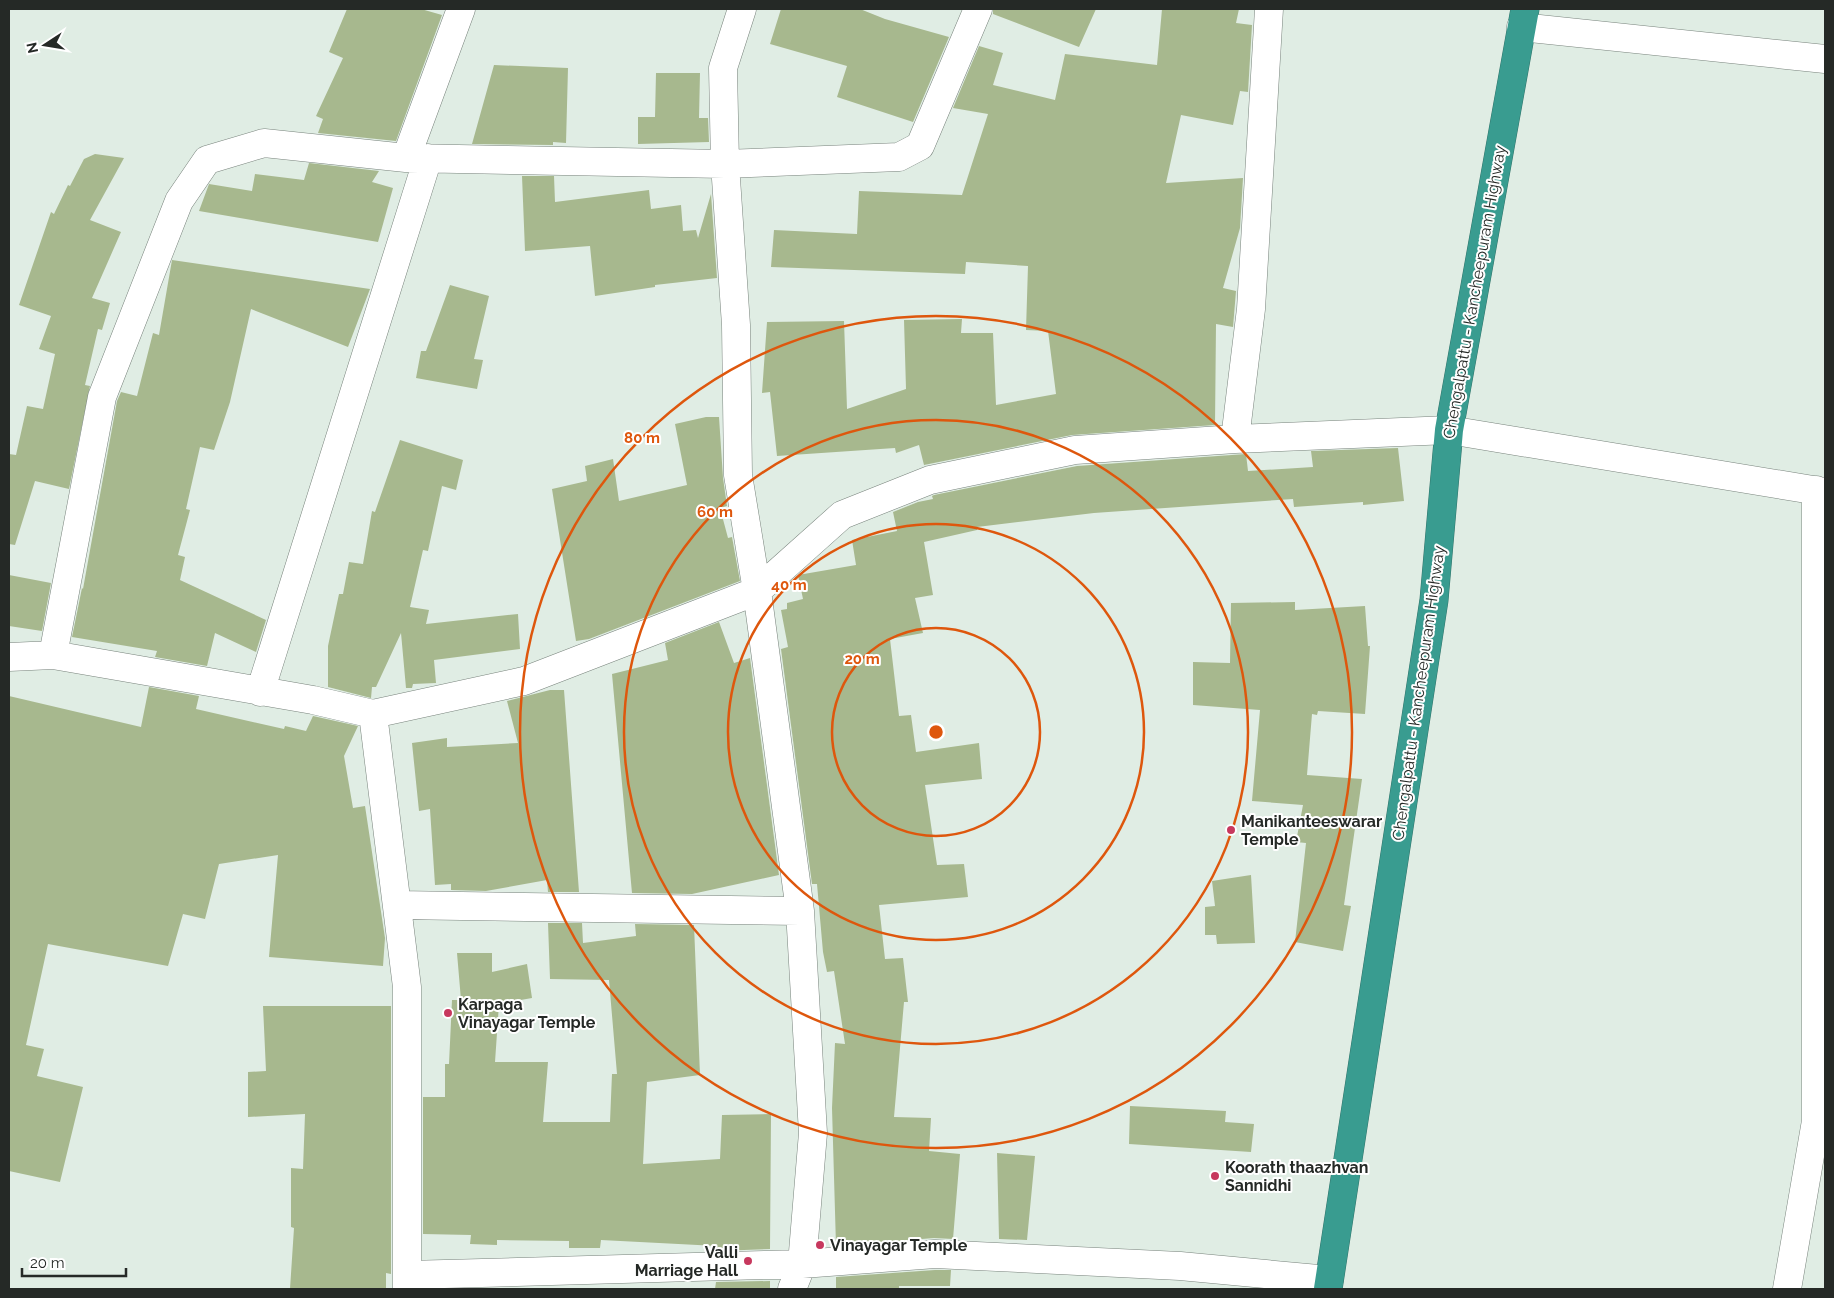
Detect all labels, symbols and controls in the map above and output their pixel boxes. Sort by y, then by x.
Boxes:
north arrow [20,20,70,70]
text: N [23,41,41,55]
street label: Chengalpattu - Kancheepuram Highway [1439,144,1510,440]
text: 80 m [624,429,660,447]
text: 60 m [697,503,733,521]
street label: Chengalpattu - Kancheepuram Highway [1388,544,1449,842]
text: 40 m [771,576,807,594]
text: 20 m [844,650,880,668]
centre of rings [927,723,945,741]
place label: Manikanteeswarar Temple [1241,812,1382,849]
marker: Manikanteeswarar Temple [1225,824,1237,836]
place label: Karpaga Vinayagar Temple [458,995,596,1032]
marker: Karpaga Vinayagar Temple [442,1007,454,1019]
place label: Koorath thaazhvan Sannidhi [1225,1158,1368,1195]
marker: Koorath thaazhvan Sannidhi [1209,1170,1221,1182]
place label: Vinayagar Temple [830,1236,968,1255]
marker: Vinayagar Temple [814,1239,826,1251]
place label: Valli Marriage Hall [635,1243,739,1280]
scale bar [22,1246,126,1278]
text: 20 m [30,1254,65,1272]
marker: Valli Marriage Hall [742,1255,754,1267]

